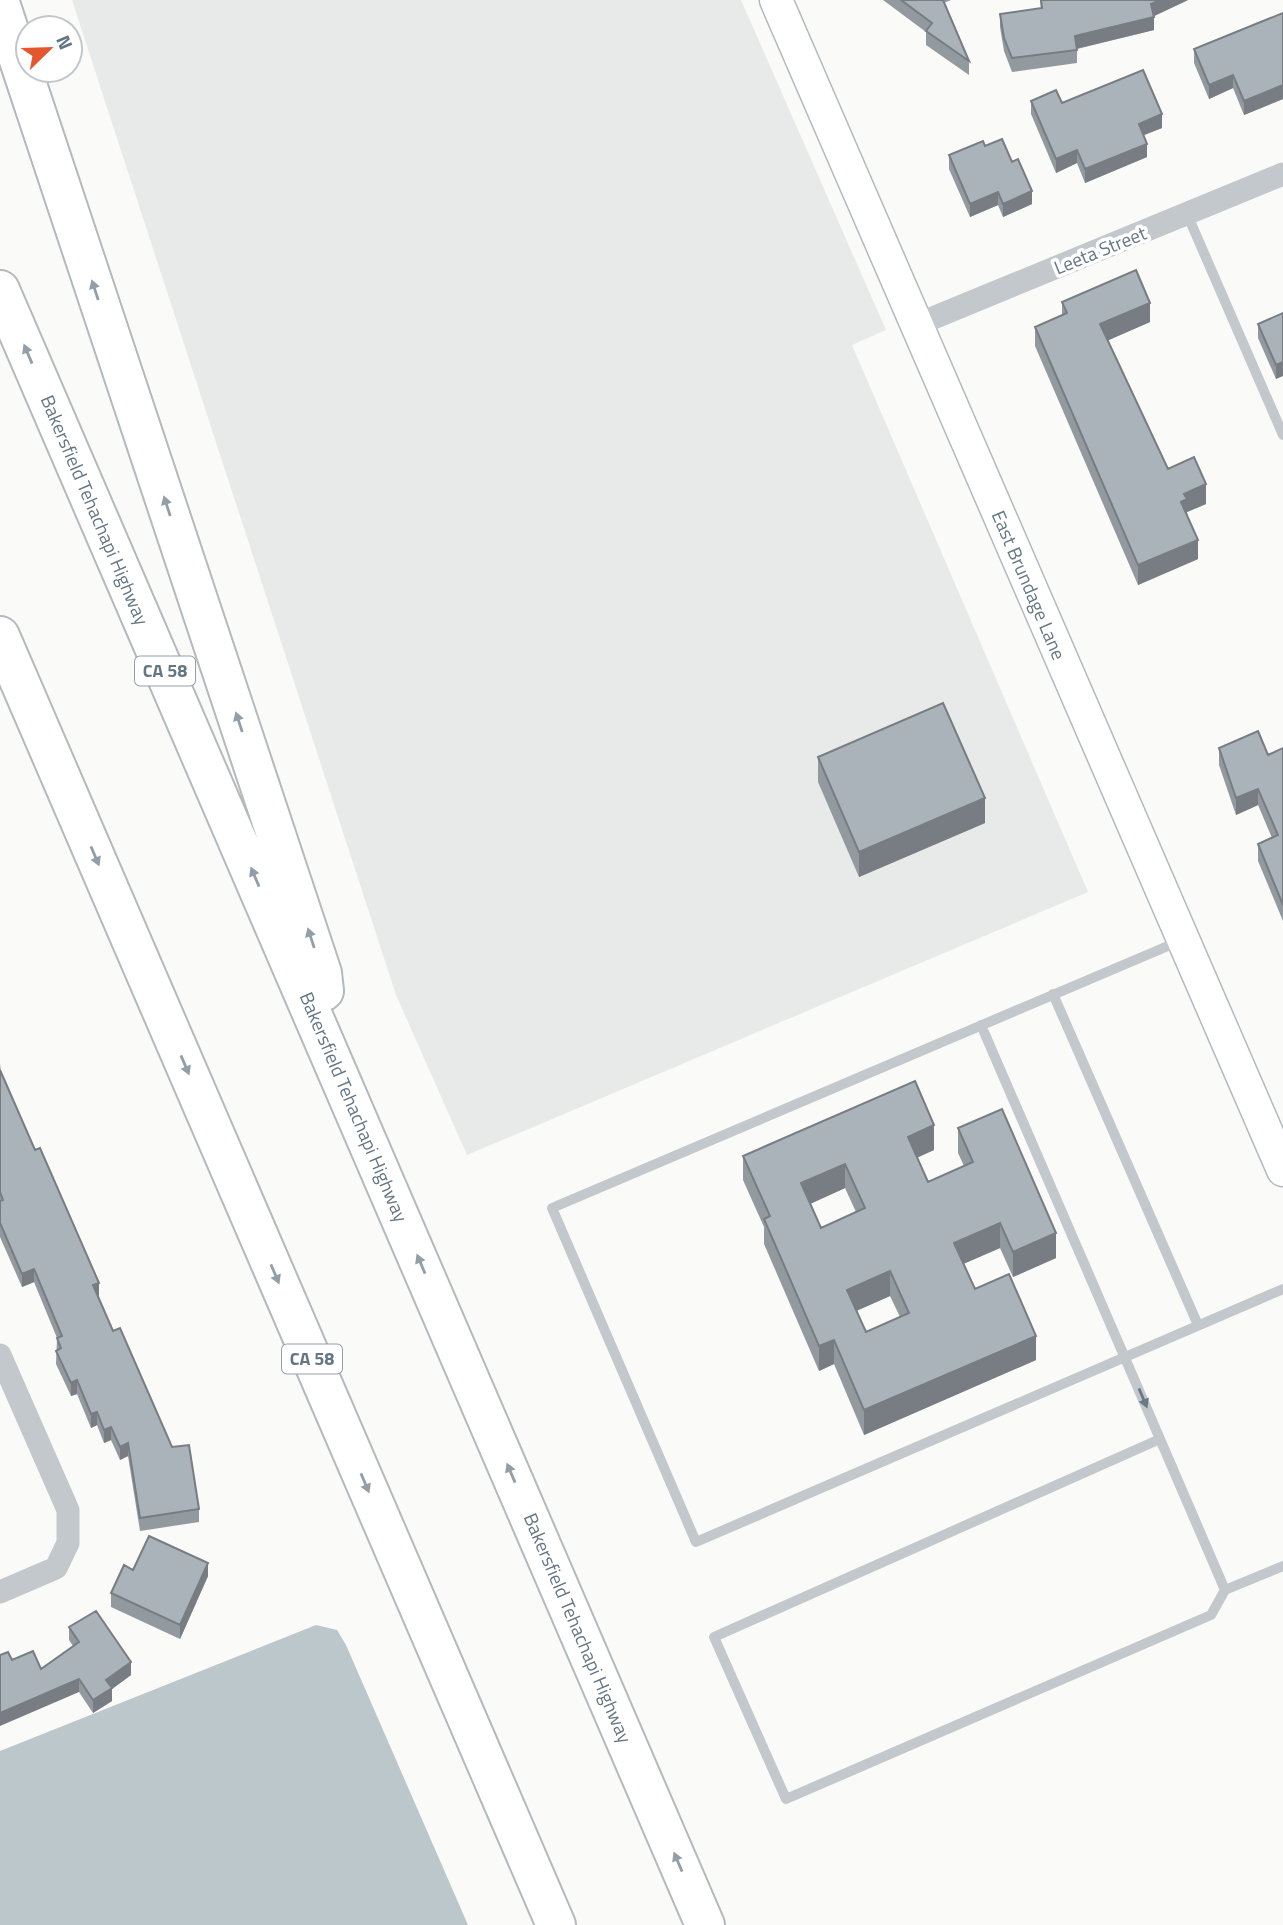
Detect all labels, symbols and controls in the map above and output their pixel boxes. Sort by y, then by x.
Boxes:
north arrow [14,14,84,84]
text: N [49,30,81,54]
street label: Leeta Street [1049,218,1151,281]
one-way arrow [89,279,100,300]
one-way arrow [22,344,34,364]
street label: Bakersfield Tehachapi Highway [34,390,157,629]
one-way arrow [161,495,172,516]
street label: East Brundage Lane [985,506,1074,664]
road number: CA 58 [135,656,195,686]
one-way arrow [233,711,244,732]
one-way arrow [89,846,100,867]
one-way arrow [249,867,260,888]
one-way arrow [305,927,315,948]
street label: Bakersfield Tehachapi Highway [293,987,416,1226]
one-way arrow [179,1055,191,1075]
one-way arrow [416,1253,427,1274]
one-way arrow [269,1264,281,1284]
road number: CA 58 [282,1344,342,1374]
one-way arrow [1137,1388,1148,1409]
one-way arrow [505,1463,517,1483]
one-way arrow [359,1473,371,1493]
street label: Bakersfield Tehachapi Highway [517,1508,640,1747]
one-way arrow [672,1852,683,1873]

